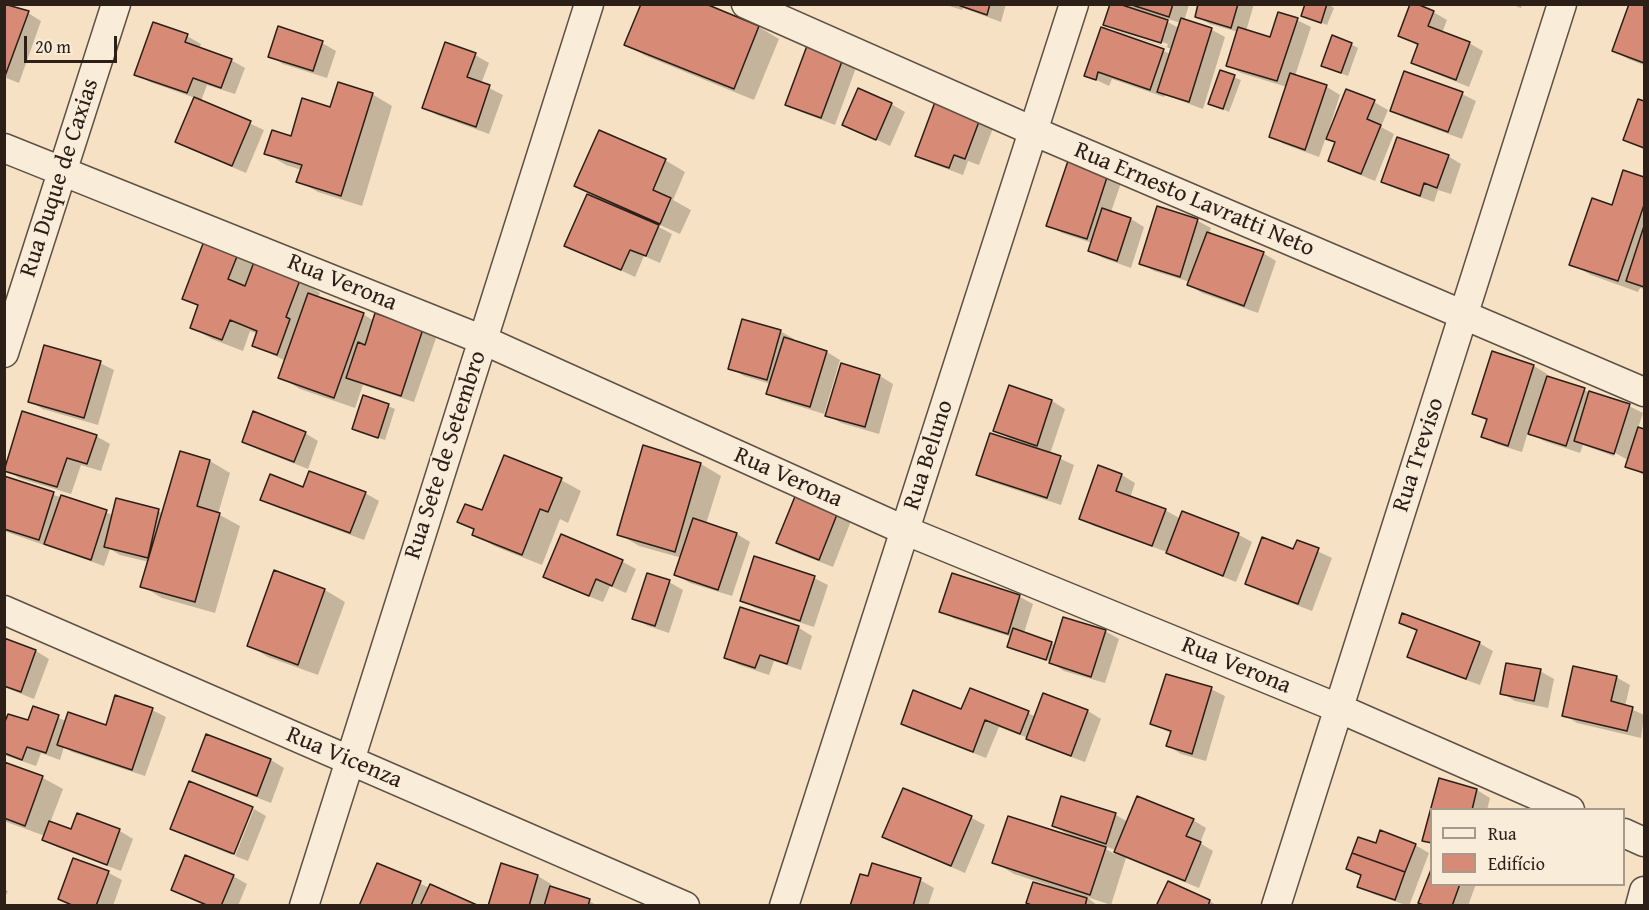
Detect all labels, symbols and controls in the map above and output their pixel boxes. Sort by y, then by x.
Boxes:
scale bar [27,24,120,62]
text: 20 m [35,33,71,60]
street label: Rua Duque de Caxias [14,75,106,281]
street label: Rua Ernesto Lavratti Neto [1070,136,1318,264]
street label: Rua Verona [283,248,401,318]
street label: Rua Sete de Setembro [399,347,493,563]
street label: Rua Treviso [1387,394,1451,516]
street label: Rua Beluno [898,396,960,514]
street label: Rua Verona [729,441,847,515]
street label: Rua Verona [1177,631,1295,701]
street label: Rua Vicenza [282,721,406,795]
legend [1430,808,1625,886]
text: Rua [1488,820,1517,847]
text: Edifício [1488,850,1545,877]

